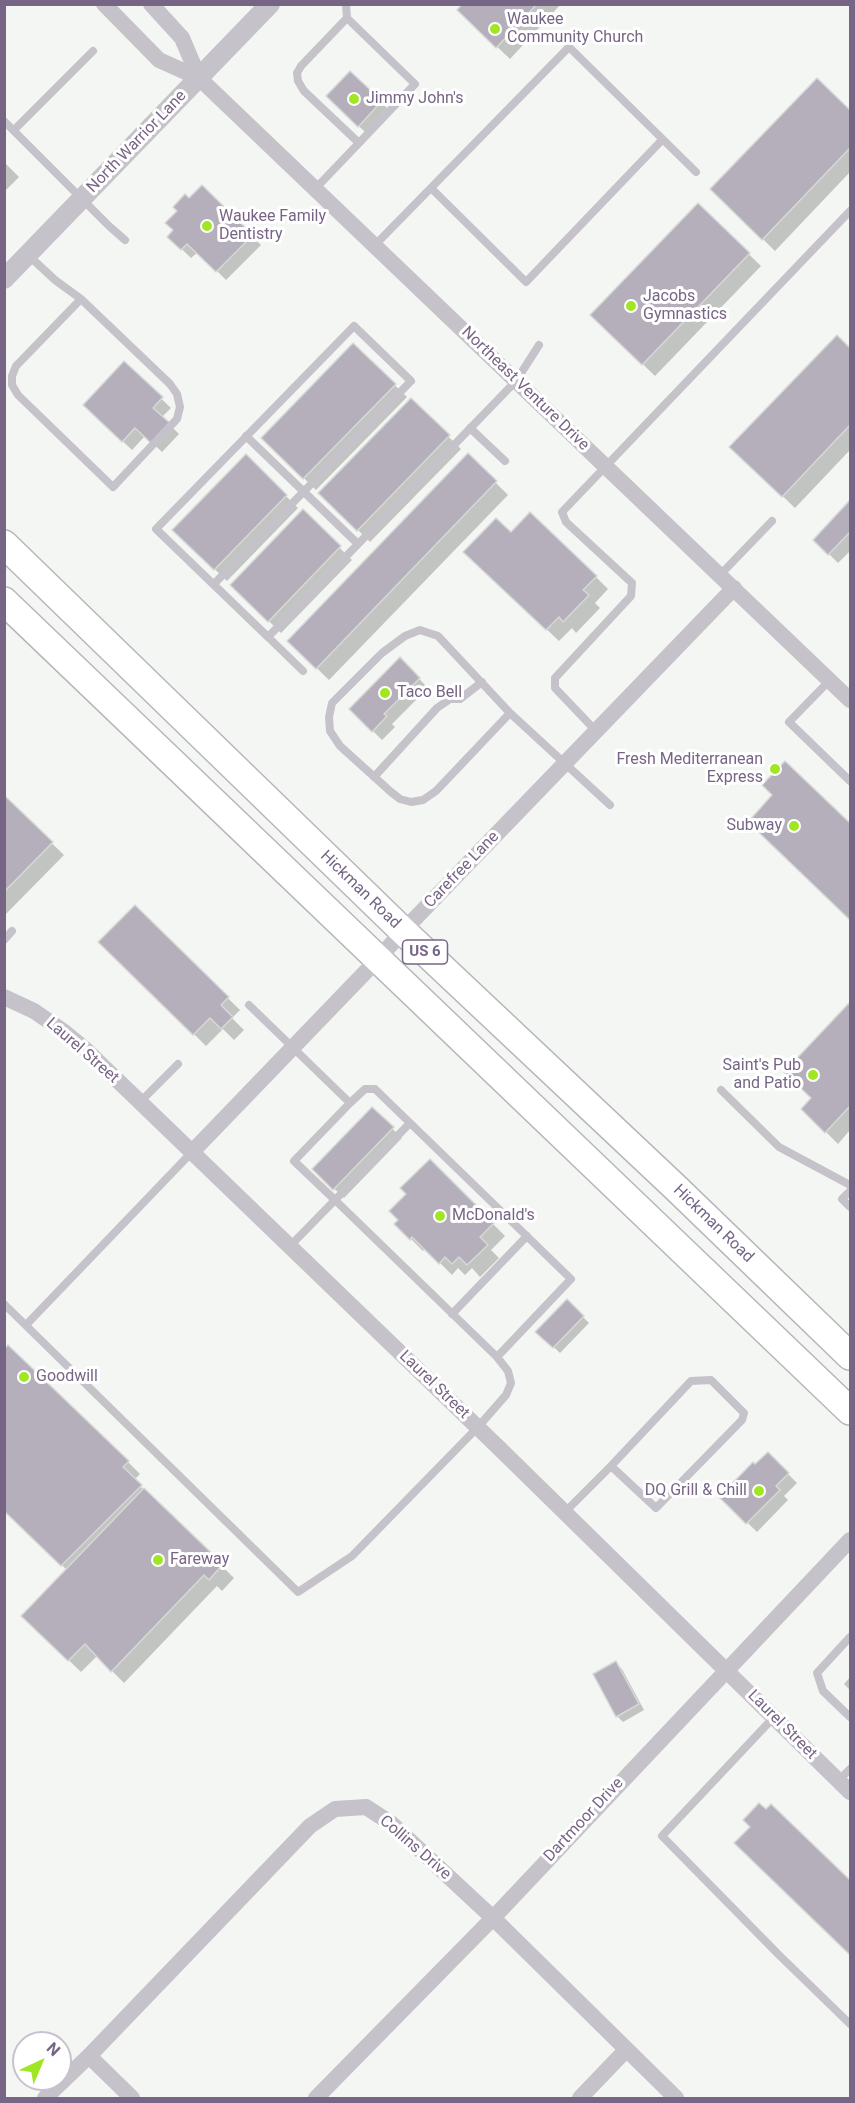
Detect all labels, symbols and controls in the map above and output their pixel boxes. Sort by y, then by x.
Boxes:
place label: Waukee Community Church [507,10,643,48]
marker: Waukee Community Church [488,22,502,36]
street label: North Warrior Lane [83,87,191,197]
place label: Jimmy John's [366,89,464,109]
marker: Jimmy John's [347,92,361,106]
place label: Waukee Family Dentistry [219,207,326,245]
marker: Waukee Family Dentistry [200,219,214,233]
place label: Jacobs Gymnastics [643,287,727,325]
marker: Jacobs Gymnastics [624,299,638,313]
street label: Northeast Venture Drive [457,323,593,455]
place label: Taco Bell [397,683,462,703]
marker: Taco Bell [378,686,392,700]
place label: Fresh Mediterranean Express [616,750,763,788]
marker: Fresh Mediterranean Express [768,762,782,776]
place label: Subway [727,816,782,836]
marker: Subway [787,819,801,833]
street label: Carefree Lane [421,828,503,912]
street label: Hickman Road [316,847,404,933]
road number: US 6 [402,940,448,964]
street label: Laurel Street [42,1014,122,1088]
place label: Saint's Pub and Patio [723,1056,801,1094]
marker: Saint's Pub and Patio [806,1068,820,1082]
street label: Hickman Road [669,1181,757,1267]
place label: McDonald's [452,1206,535,1226]
marker: McDonald's [433,1209,447,1223]
street label: Laurel Street [395,1347,473,1423]
place label: Goodwill [36,1367,98,1387]
marker: Goodwill [17,1370,31,1384]
place label: DQ Grill & Chill [645,1481,747,1501]
marker: DQ Grill & Chill [752,1484,766,1498]
place label: Fareway [170,1550,229,1570]
marker: Fareway [151,1553,165,1567]
street label: Laurel Street [743,1686,821,1764]
street label: Dartmoor Drive [540,1774,628,1866]
street label: Collins Drive [375,1812,455,1884]
north arrow [12,2031,72,2091]
text: N [43,2038,64,2060]

